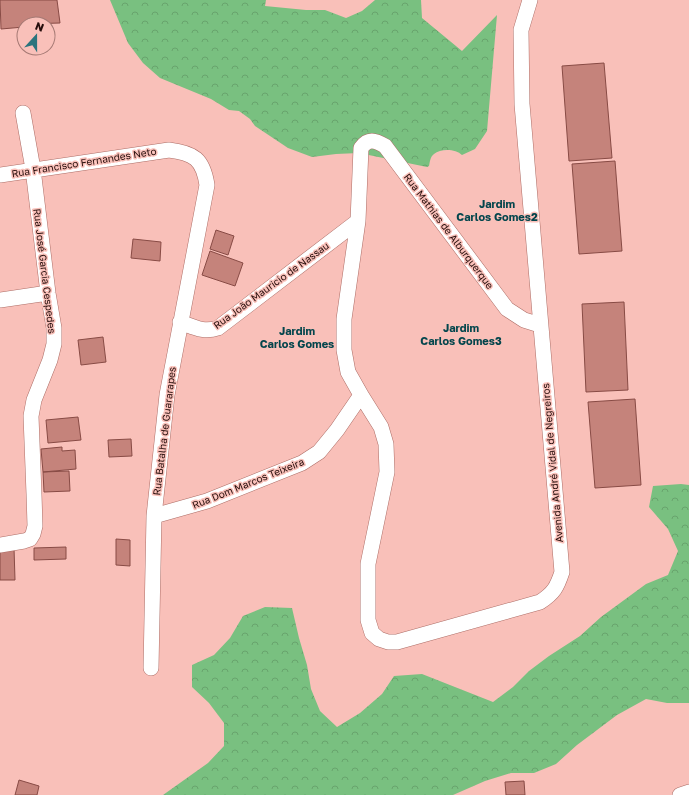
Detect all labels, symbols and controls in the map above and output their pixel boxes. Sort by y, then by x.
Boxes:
north arrow [16,16,56,56]
text: N [34,19,46,34]
street label: Rua Francisco Fernandes Neto [11,145,157,179]
street label: Rua Mathias de Alburquerque [402,171,496,291]
district label: Jardim Carlos Gomes2 [456,197,538,223]
street label: Rua José Garcia Cespedes [31,208,59,334]
street label: Rua João Mauricio de Nassau [211,239,331,331]
district label: Jardim Carlos Gomes3 [420,321,502,347]
district label: Jardim Carlos Gomes [260,324,334,350]
street label: Rua Batalha de Guararapes [150,366,178,496]
street label: Avenida André Vidal de Negreiros [539,383,565,543]
street label: Rua Dom Marcos Teixeira [190,455,306,511]

